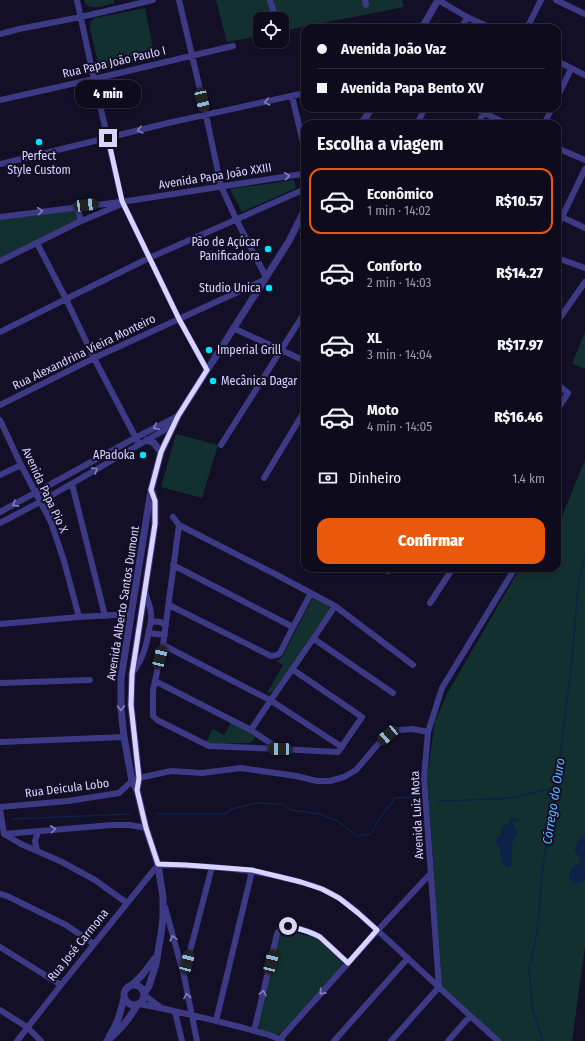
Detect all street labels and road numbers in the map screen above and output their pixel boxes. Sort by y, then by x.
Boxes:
street label: Rua Papa João Paulo I [61,43,167,81]
street label: Avenida Papa João XXIII [158,160,272,192]
street label: Rua Alexandrina Vieira Monteiro [10,311,158,393]
street label: Avenida Papa Pio X [19,445,71,535]
street label: Avenida Alberto Santos Dumont [104,525,142,681]
street label: Avenida Luiz Mota [408,770,426,860]
street label: Rua Deicula Lobo [24,776,110,800]
street label: Rua José Carmona [45,906,111,984]

